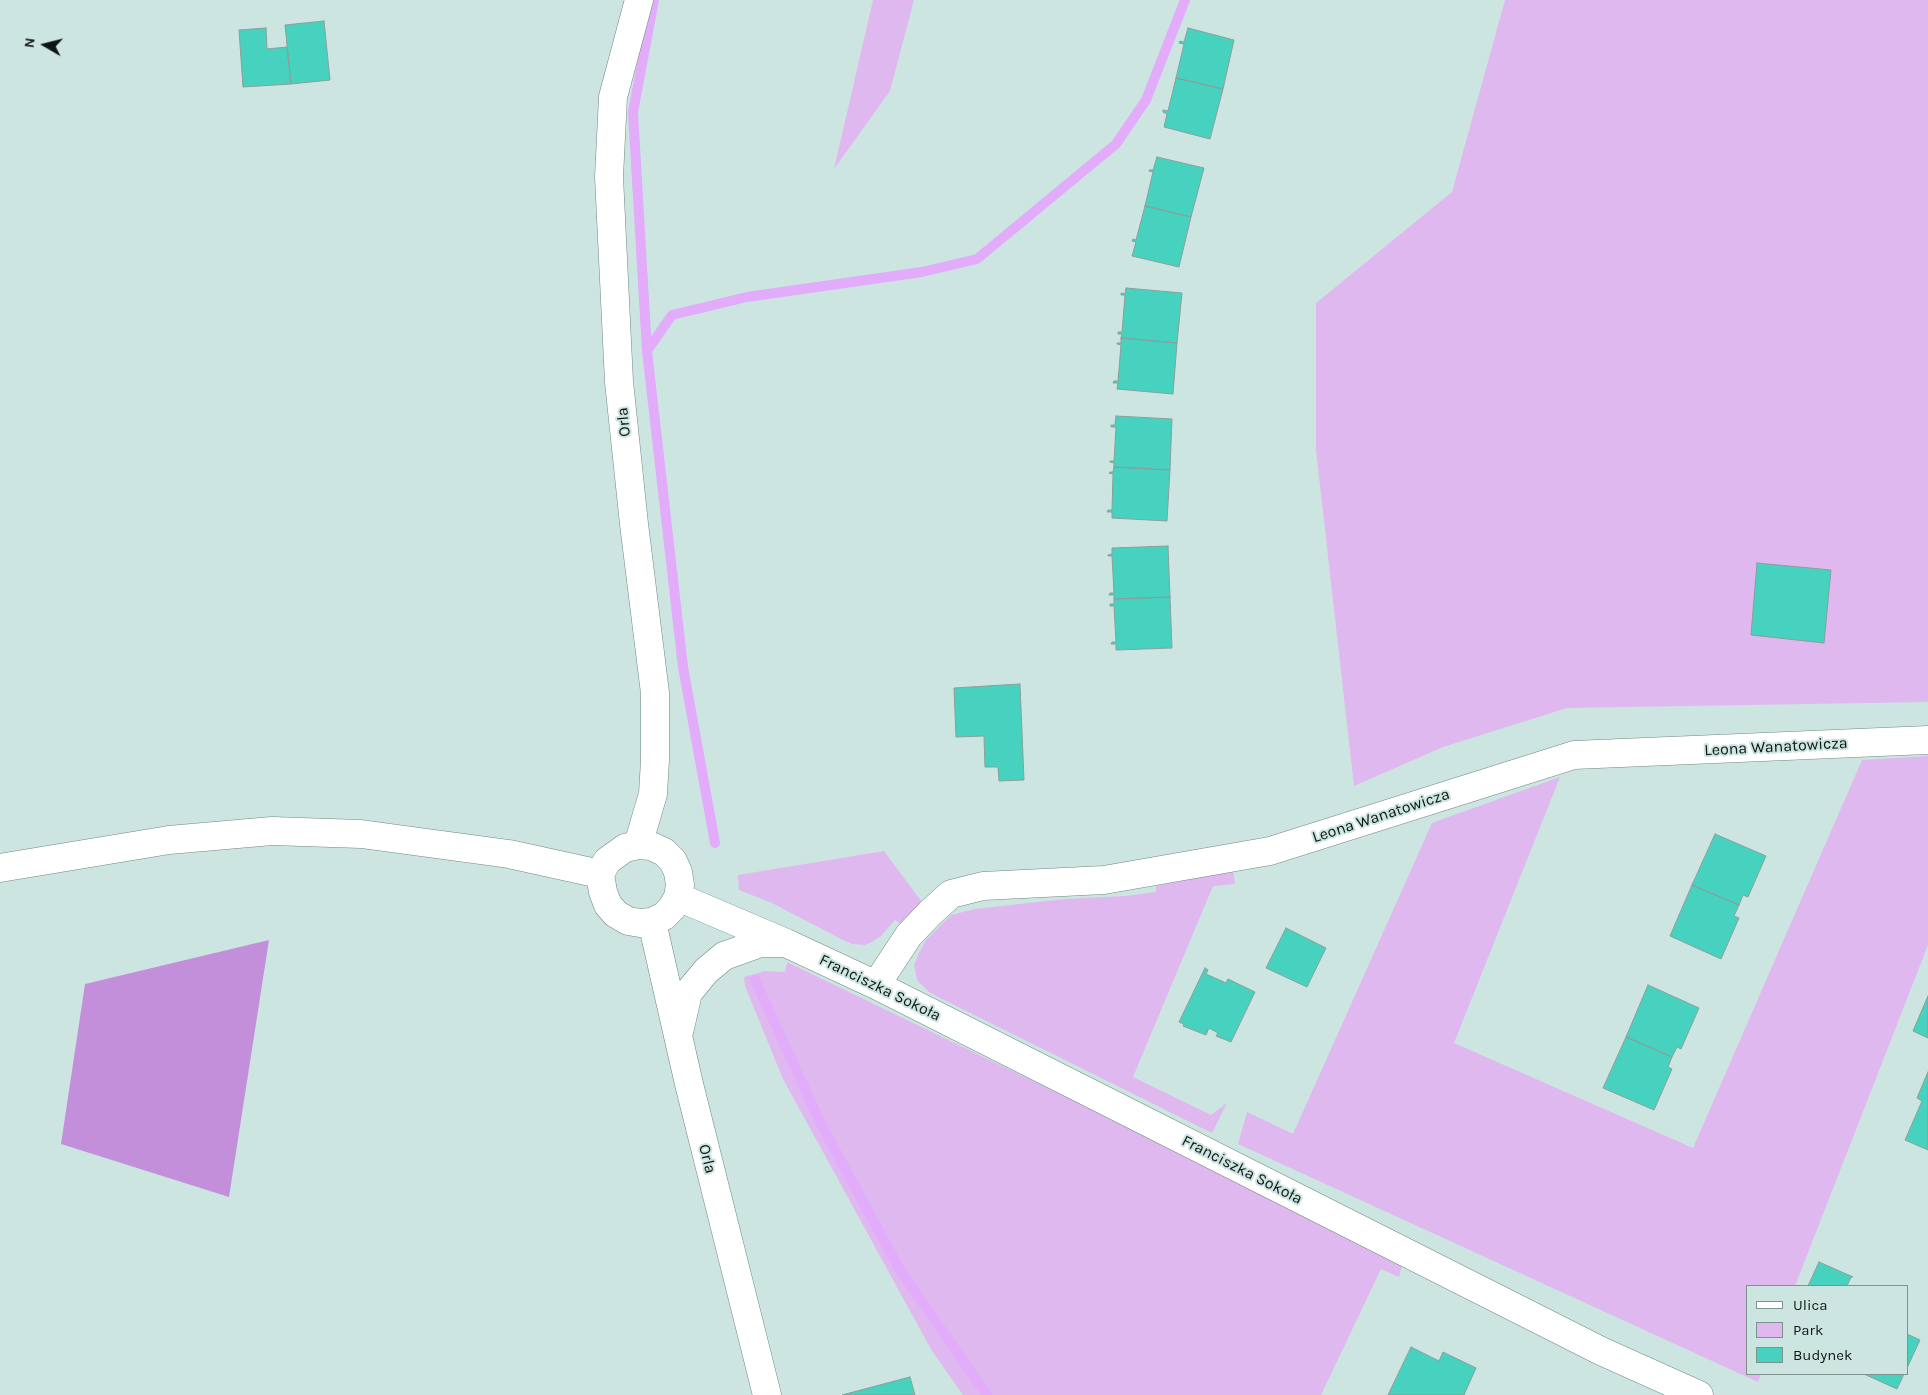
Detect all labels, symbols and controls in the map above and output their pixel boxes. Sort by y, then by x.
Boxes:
north arrow [20,20,70,70]
text: N [21,37,39,49]
street label: Orla [613,406,635,438]
street label: Leona Wanatowicza [1704,734,1848,760]
street label: Leona Wanatowicza [1310,785,1452,847]
street label: Franciszka Sokoła [816,950,944,1026]
street label: Franciszka Sokoła [1179,1131,1305,1209]
street label: Orla [694,1142,720,1176]
legend [1746,1285,1908,1375]
text: Ulica [1793,1296,1827,1314]
text: Park [1793,1321,1823,1339]
text: Budynek [1793,1346,1852,1364]

